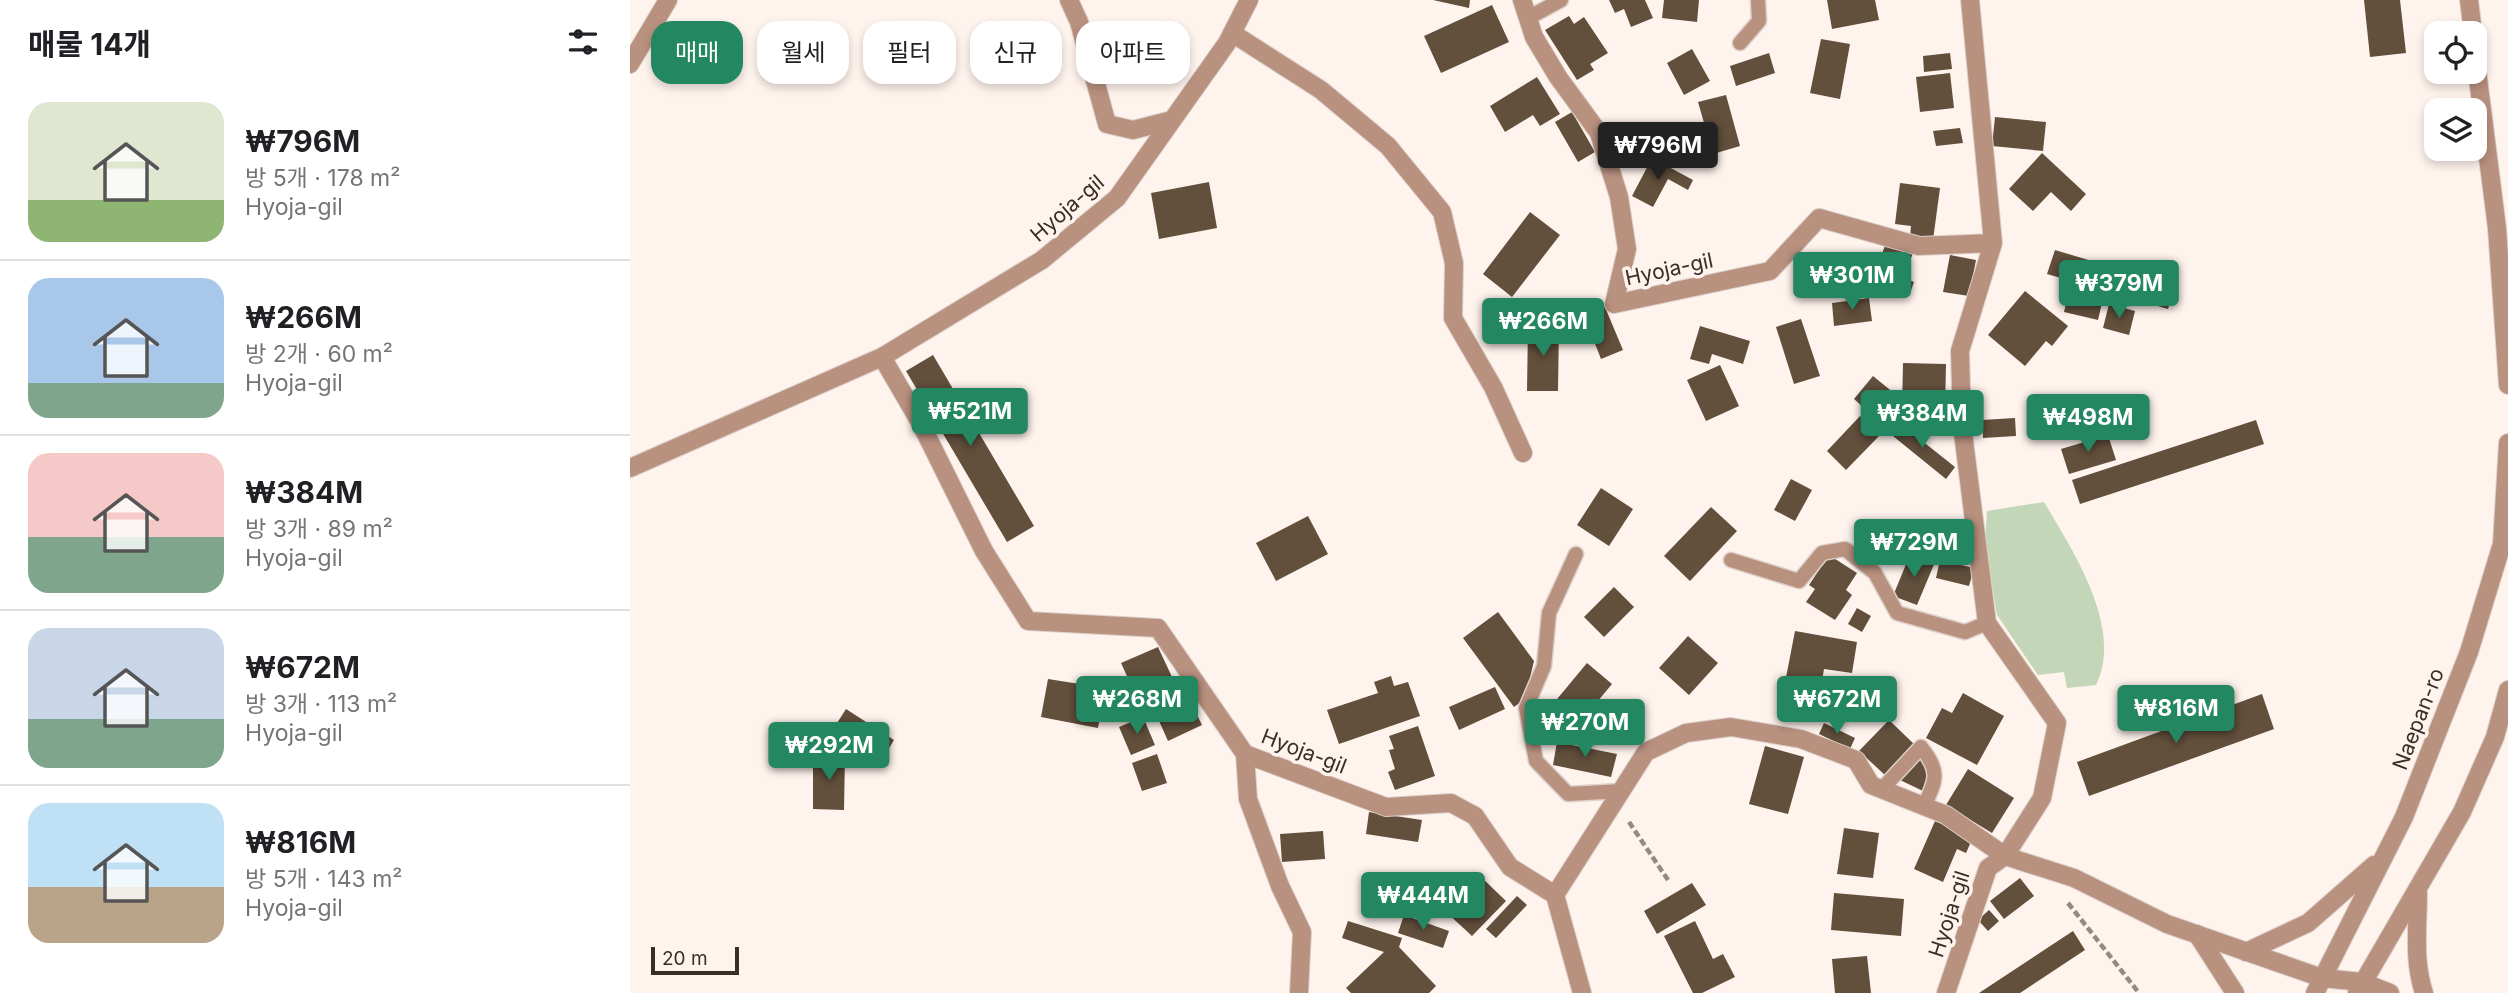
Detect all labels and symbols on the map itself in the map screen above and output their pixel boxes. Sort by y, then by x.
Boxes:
pin: ₩796M [1609,122,1707,182]
street label: Hyoja-gil [1025,169,1109,247]
street label: Hyoja-gil [1623,247,1715,291]
pin: ₩301M [1803,252,1901,312]
pin: ₩379M [2070,260,2168,320]
pin: ₩266M [1494,298,1592,358]
pin: ₩521M [921,388,1019,448]
pin: ₩384M [1873,391,1971,450]
pin: ₩498M [2039,394,2137,454]
pin: ₩729M [1865,520,1963,579]
street label: Naepan-ro [2387,665,2449,773]
pin: ₩268M [1088,676,1186,736]
pin: ₩672M [1788,676,1886,736]
pin: ₩816M [2127,686,2225,745]
pin: ₩270M [1536,700,1634,759]
pin: ₩292M [780,722,878,782]
street label: Hyoja-gil [1258,723,1350,779]
street label: Hyoja-gil [1923,868,1975,960]
pin: ₩444M [1374,872,1472,932]
scale bar [651,944,738,976]

